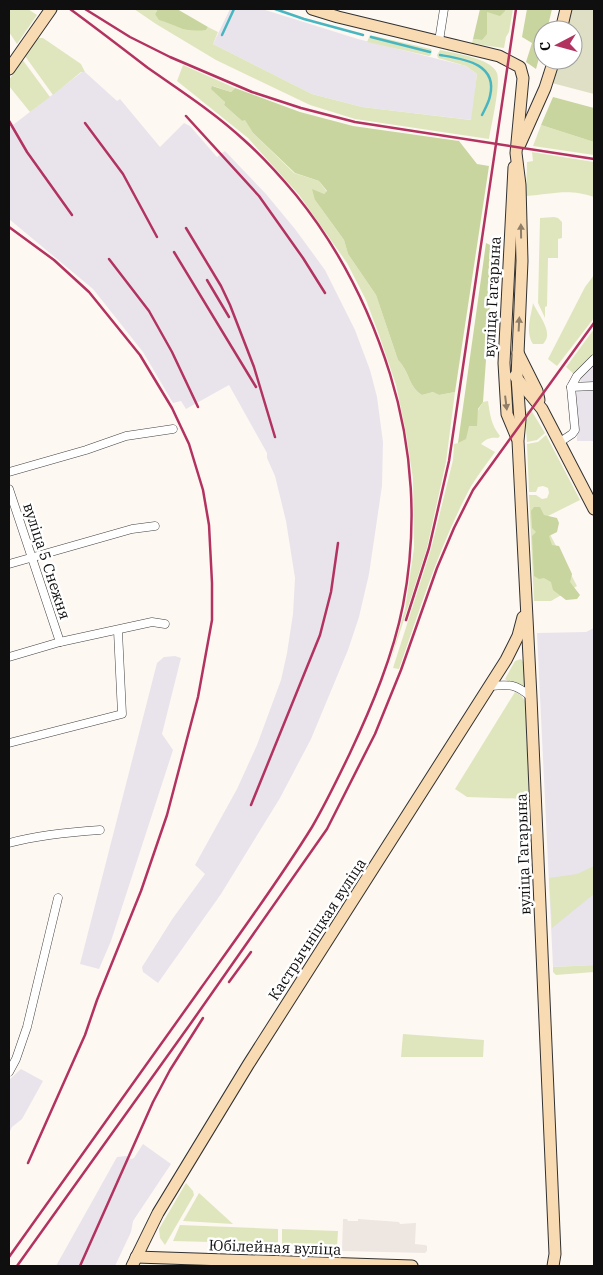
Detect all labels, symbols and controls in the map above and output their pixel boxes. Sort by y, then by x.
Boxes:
north arrow [533,20,583,70]
text: С [536,41,555,52]
one-way arrow [517,223,525,239]
street label: вуліца Гагарына [479,236,505,358]
one-way arrow [515,315,523,331]
one-way arrow [502,395,510,411]
street label: вуліца 5 Снежня [19,500,75,622]
street label: вуліца Гагарына [511,793,535,915]
street label: Кастрычніцкая вуліца [264,854,370,1004]
street label: Юбілейная вуліца [208,1235,342,1259]

